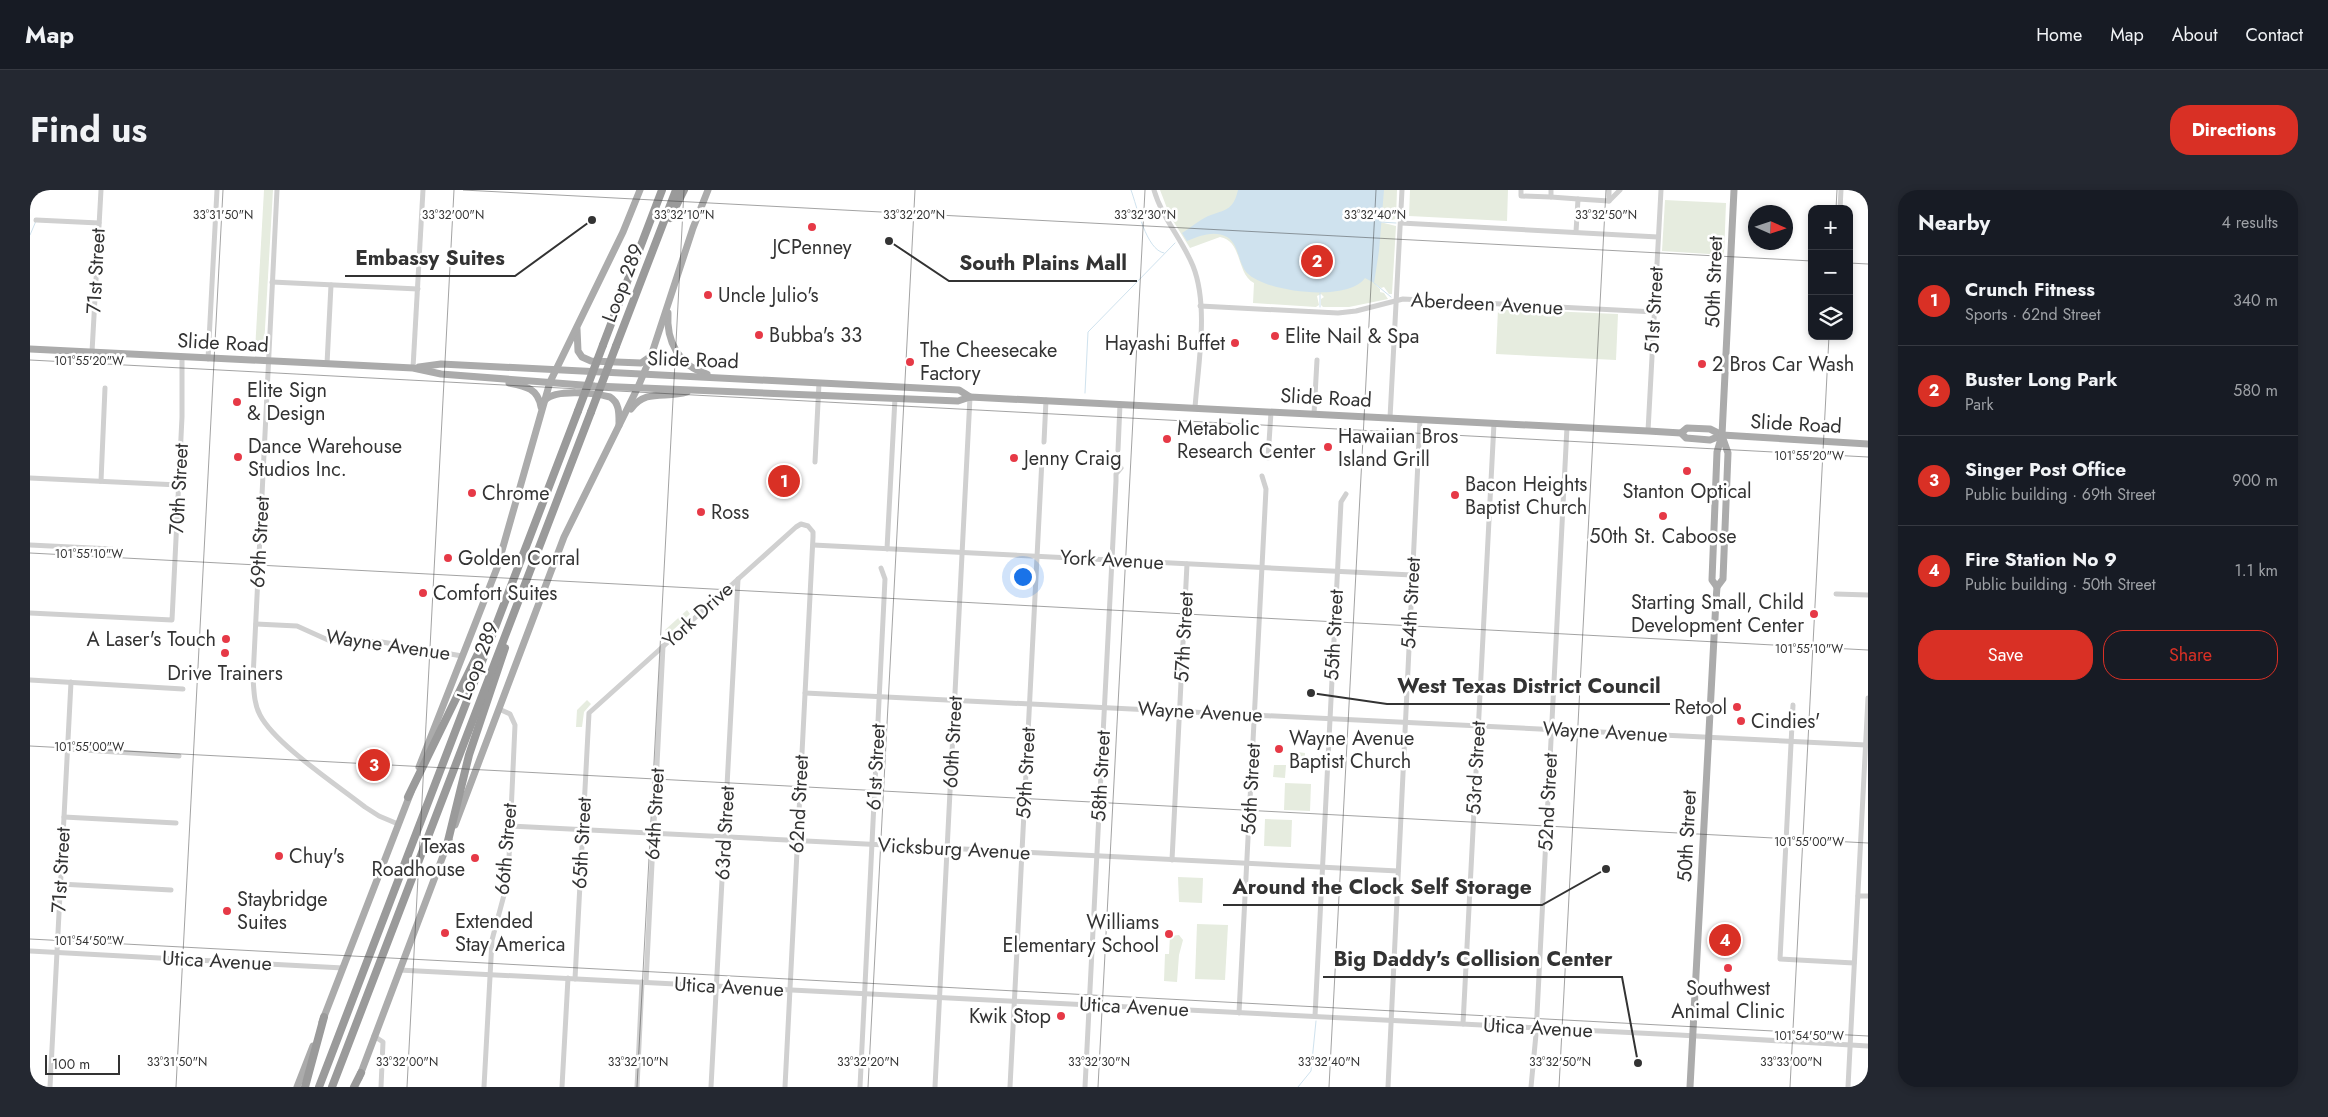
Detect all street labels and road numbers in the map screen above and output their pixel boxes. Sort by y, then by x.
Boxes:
street label: 71st Street [79,227,113,315]
street label: 50th Street [1698,235,1730,329]
street label: Loop 289 [595,239,651,327]
street label: 51st Street [1637,266,1671,354]
street label: Aberdeen Avenue [1410,286,1564,322]
street label: Slide Road [176,326,270,360]
street label: Slide Road [647,344,739,376]
street label: Slide Road [1279,381,1373,415]
street label: Slide Road [1749,407,1843,441]
street label: 70th Street [162,442,196,535]
street label: 69th Street [243,495,277,589]
street label: York Avenue [1059,543,1165,577]
street label: 54th Street [1394,556,1428,650]
street label: York Drive [656,575,740,655]
street label: 55th Street [1317,588,1351,681]
street label: 57th Street [1167,591,1201,683]
street label: Loop 289 [450,617,506,705]
street label: Wayne Avenue [324,622,452,668]
street label: Wayne Avenue [1137,694,1263,730]
street label: 60th Street [936,695,970,789]
street label: Wayne Avenue [1542,714,1668,750]
street label: 53rd Street [1459,720,1493,816]
street label: 61st Street [859,723,893,811]
street label: 59th Street [1009,726,1043,820]
street label: 58th Street [1084,730,1118,822]
street label: 56th Street [1234,742,1268,836]
street label: 52nd Street [1531,752,1565,852]
street label: 62nd Street [782,754,816,854]
street label: 64th Street [638,767,672,861]
street label: 63rd Street [708,785,742,881]
street label: 50th Street [1670,789,1704,883]
street label: 65th Street [565,796,599,890]
street label: 66th Street [488,802,524,896]
street label: 71st Street [44,826,78,914]
street label: Vicksburg Avenue [877,831,1031,867]
street label: Utica Avenue [161,944,273,978]
street label: Utica Avenue [673,970,785,1004]
street label: Utica Avenue [1078,990,1190,1024]
street label: Utica Avenue [1482,1011,1594,1045]

